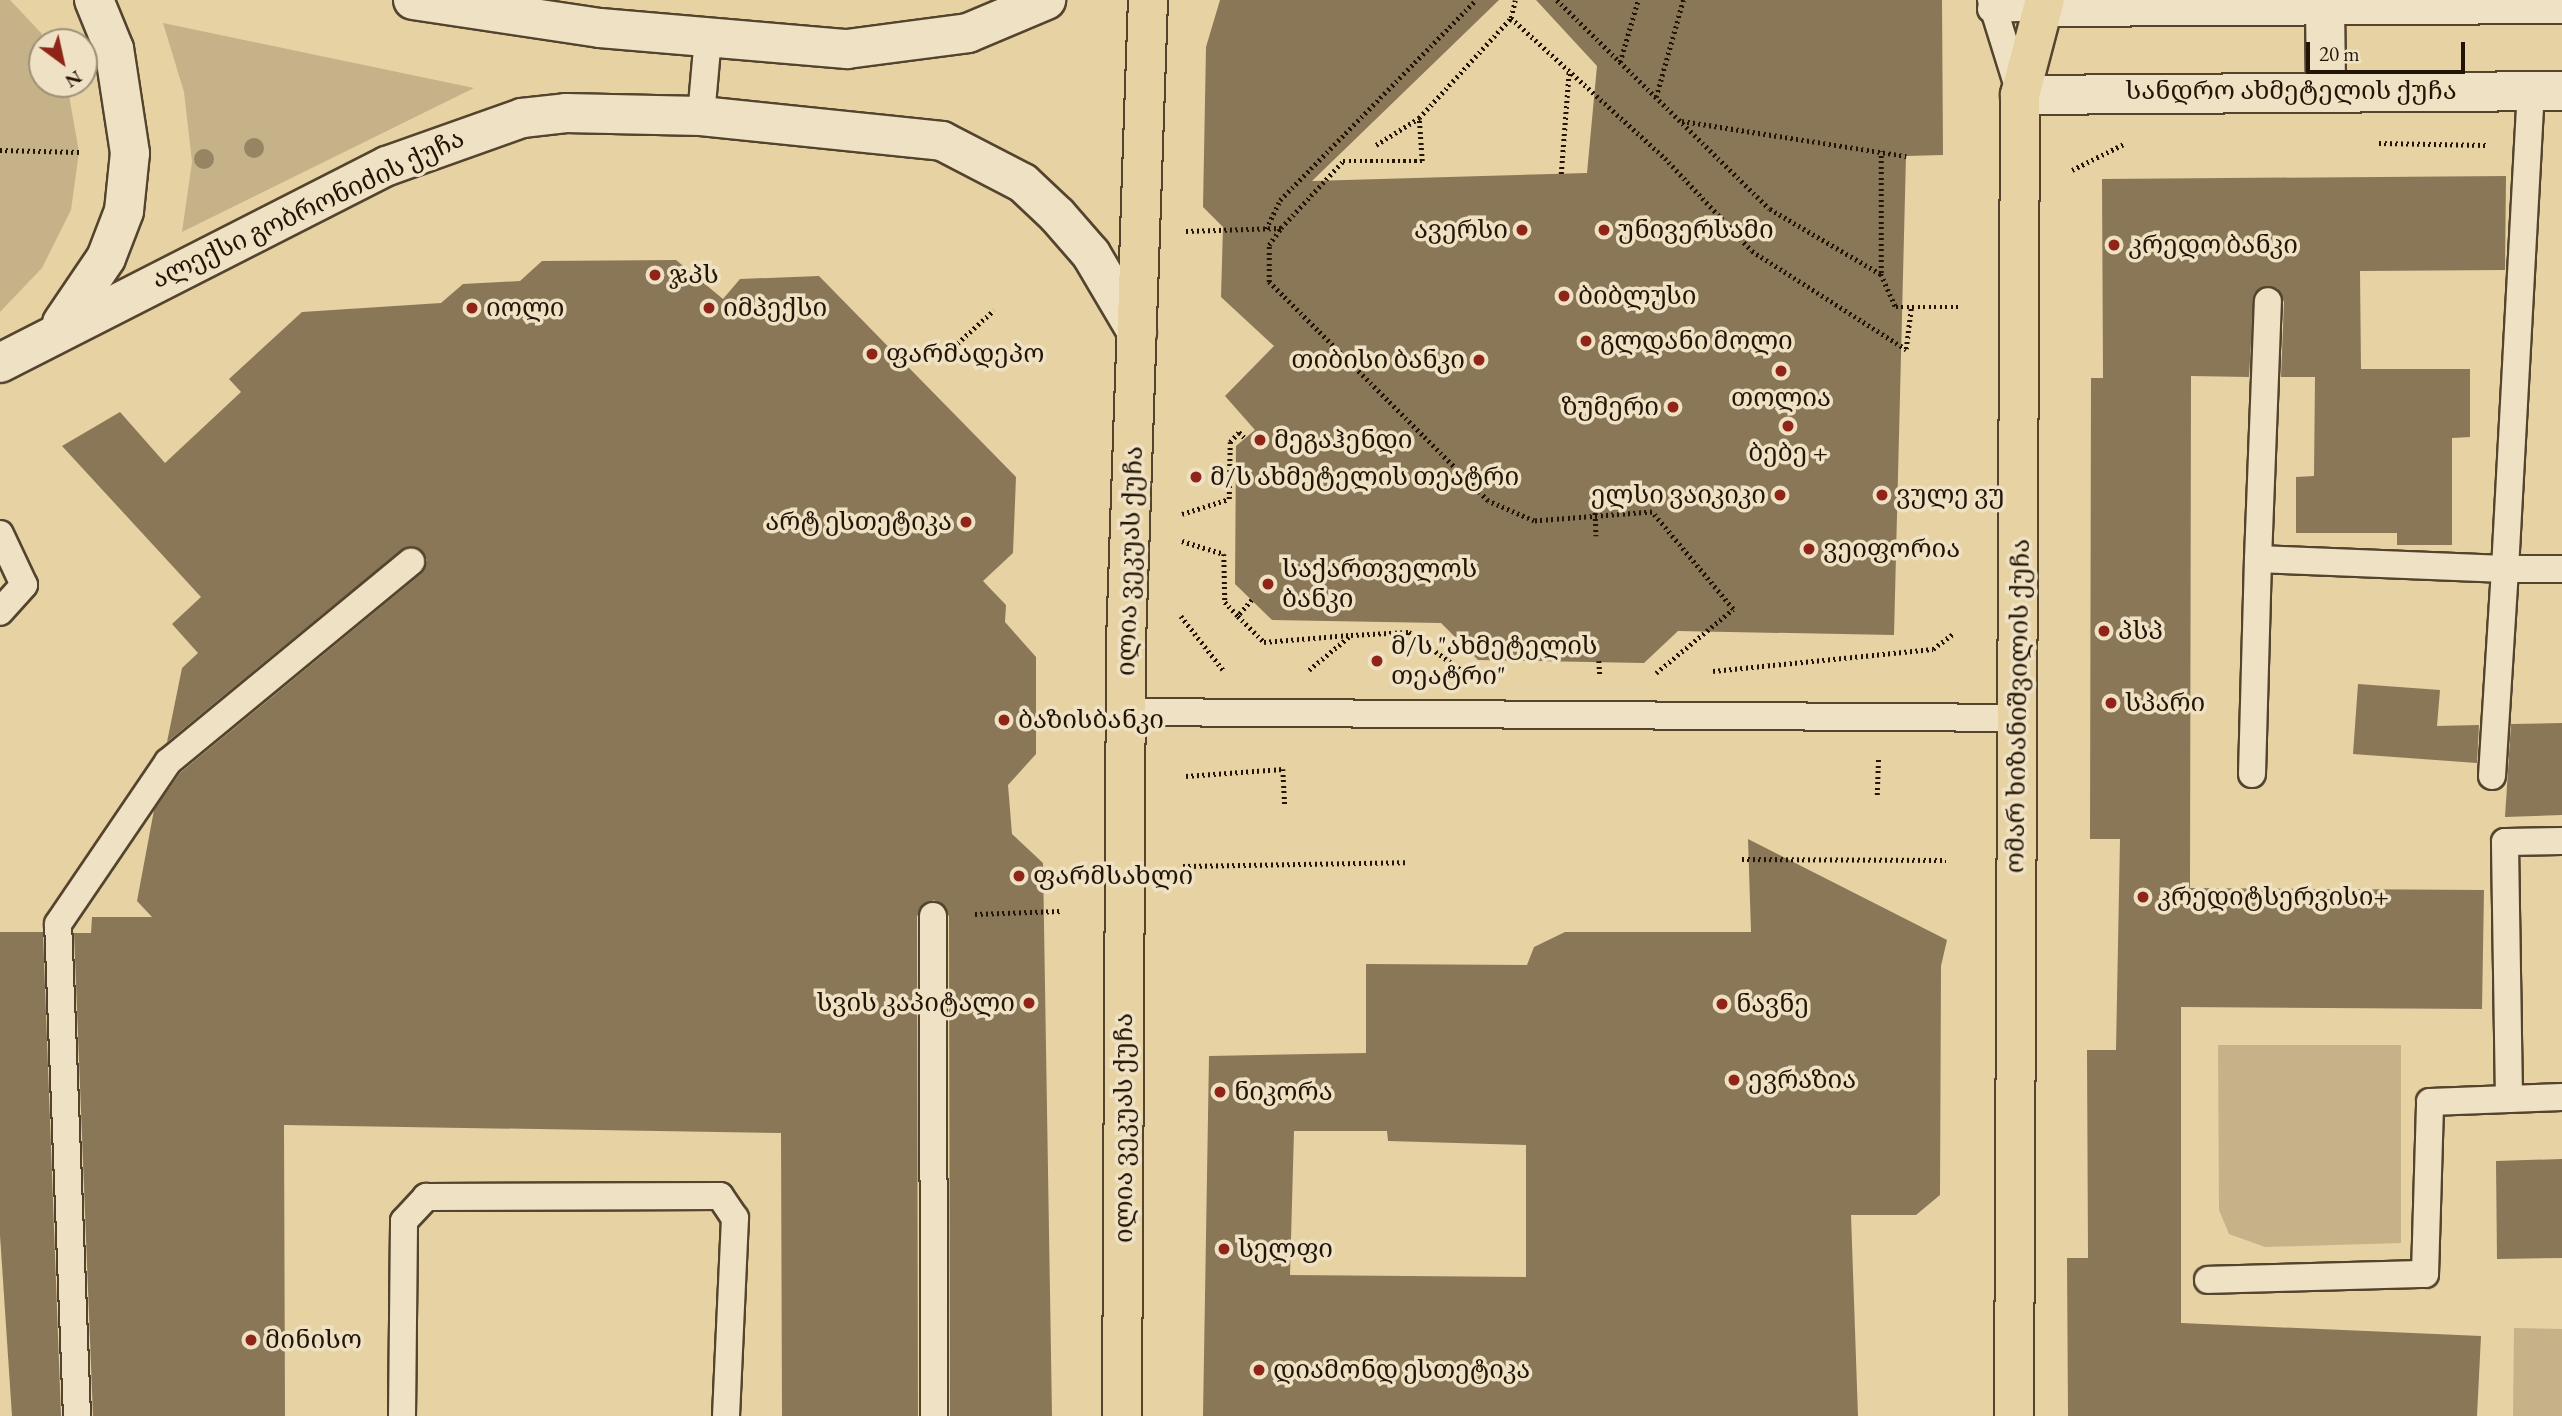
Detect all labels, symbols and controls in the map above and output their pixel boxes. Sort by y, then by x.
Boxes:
north arrow [28,28,98,98]
scale bar [2310,28,2469,72]
text: 20 m [2319,40,2360,67]
text: N [60,65,87,94]
street label: სანდრო ახმეტელის ქუჩა [2125,75,2457,107]
street label: ალექსი გობრონიძის ქუჩა [147,123,469,295]
place label: ავერსი [1414,214,1508,246]
place label: უნივერსამი [1618,214,1774,246]
marker: ავერსი [1514,222,1530,238]
marker: უნივერსამი [1596,222,1612,238]
place label: კრედო ბანკი [2128,229,2298,261]
marker: კრედო ბანკი [2106,237,2122,253]
place label: ჯპს [669,259,719,291]
marker: ჯპს [647,267,663,283]
place label: ბიბლუსი [1578,280,1696,312]
marker: ბიბლუსი [1556,288,1572,304]
place label: იოლი [486,292,565,324]
place label: იმპექსი [723,292,827,324]
marker: იოლი [464,300,480,316]
marker: იმპექსი [701,300,717,316]
place label: გლდანი მოლი [1600,325,1793,357]
marker: გლდანი მოლი [1578,333,1594,349]
place label: ფარმადეპო [886,338,1045,370]
place label: თიბისი ბანკი [1291,344,1465,376]
marker: ფარმადეპო [864,346,880,362]
marker: თიბისი ბანკი [1471,352,1487,368]
marker: თოლია [1773,363,1789,379]
place label: თოლია [1731,382,1831,414]
place label: ზუმერი [1562,391,1659,423]
marker: ზუმერი [1665,399,1681,415]
marker: ბებე + [1780,418,1796,434]
place label: მეგაჰენდი [1274,424,1413,456]
marker: მეგაჰენდი [1252,432,1268,448]
place label: ბებე + [1748,437,1828,469]
street label: ილია ვეკუას ქუჩა [1110,445,1150,677]
place label: მ/ს ახმეტელის თეატრი [1210,461,1519,493]
marker: მ/ს ახმეტელის თეატრი [1188,469,1204,485]
place label: ელსი ვაიკიკი [1591,479,1766,511]
place label: ვულე ვუ [1896,479,2005,511]
marker: ელსი ვაიკიკი [1772,487,1788,503]
marker: ვულე ვუ [1874,487,1890,503]
place label: არტ ესთეტიკა [765,506,952,538]
marker: არტ ესთეტიკა [958,514,974,530]
place label: ვეიფორია [1823,533,1960,565]
street label: ომარ ხიზანიშვილის ქუჩა [1999,538,2037,874]
marker: ვეიფორია [1801,541,1817,557]
place label: საქართველოს ბანკი [1282,553,1477,614]
marker: საქართველოს ბანკი [1260,576,1276,592]
place label: პსპ [2118,615,2163,647]
marker: პსპ [2096,623,2112,639]
place label: მ/ს "ახმეტელის თეატრი" [1391,630,1598,692]
marker: მ/ს "ახმეტელის თეატრი" [1369,653,1385,669]
place label: სპარი [2125,687,2205,719]
marker: სპარი [2103,695,2119,711]
place label: ბაზისბანკი [1018,704,1164,736]
marker: ბაზისბანკი [996,712,1012,728]
place label: ფარმსახლი [1033,860,1193,892]
marker: ფარმსახლი [1011,868,1027,884]
place label: კრედიტსერვისი+ [2157,881,2389,913]
marker: კრედიტსერვისი+ [2135,889,2151,905]
place label: სვის კაპიტალი [817,987,1015,1019]
place label: ნავნე [1736,988,1809,1020]
marker: სვის კაპიტალი [1021,995,1037,1011]
marker: ნავნე [1714,996,1730,1012]
street label: ილია ვეკუას ქუჩა [1108,1013,1140,1243]
place label: ევრაზია [1748,1064,1856,1096]
marker: ევრაზია [1726,1072,1742,1088]
place label: ნიკორა [1234,1076,1333,1108]
marker: ნიკორა [1212,1084,1228,1100]
place label: სელფი [1238,1233,1333,1265]
marker: სელფი [1216,1241,1232,1257]
place label: მინისო [265,1324,362,1356]
marker: მინისო [243,1332,259,1348]
place label: დიამონდ ესთეტიკა [1273,1354,1530,1386]
marker: დიამონდ ესთეტიკა [1251,1362,1267,1378]

